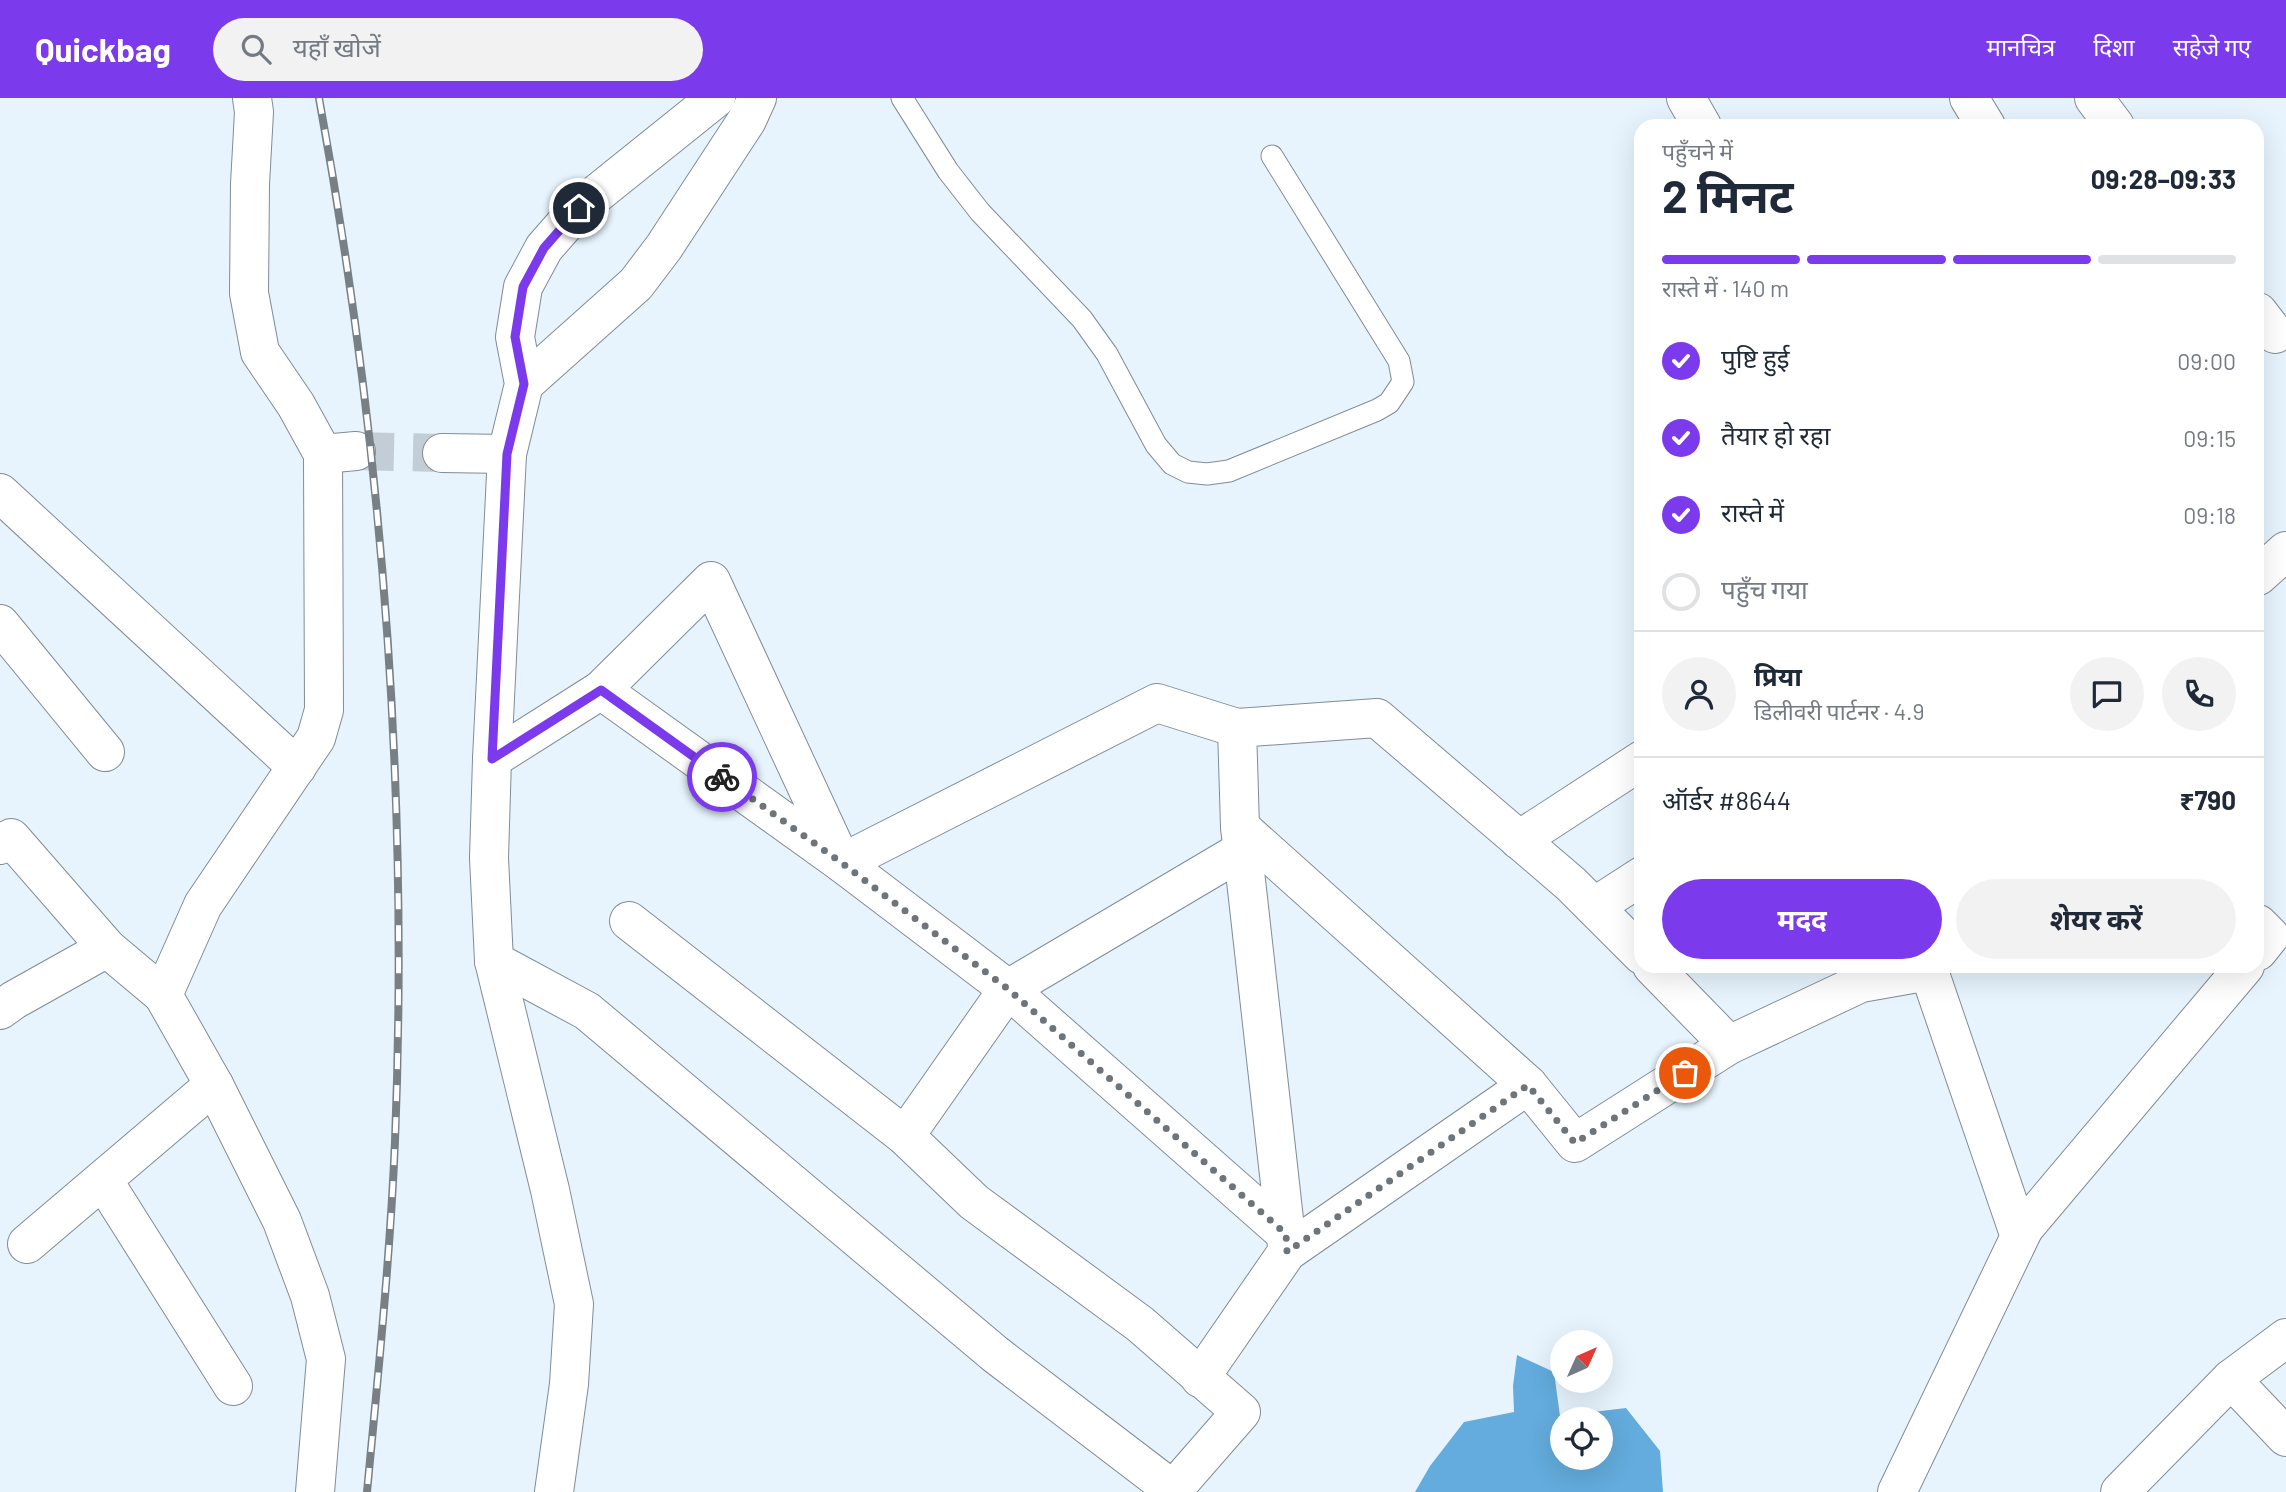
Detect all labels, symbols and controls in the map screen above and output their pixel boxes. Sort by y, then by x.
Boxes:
search box [213,18,703,81]
text: Quickbag [35,29,171,69]
icon: search [237,30,275,68]
text: यहाँ खोजें [293,31,381,62]
text: मानचित्र [1987,32,2055,61]
text: दिशा [2093,32,2135,61]
text: सहेजे गए [2173,32,2251,61]
text: पहुँचने में [1662,137,1733,165]
text: 09:28–09:33 [2091,163,2236,194]
text: 2 मिनट [1662,167,1794,222]
pin [549,178,609,238]
icon: home [560,189,598,227]
text: रास्ते में · 140 m [1662,274,1789,302]
icon: check [1662,342,1700,380]
text: पुष्टि हुई [1721,342,1789,373]
text: 09:00 [2177,347,2236,375]
icon: check [1662,419,1700,457]
text: तैयार हो रहा [1721,419,1830,450]
text: 09:15 [2183,424,2236,452]
icon: check [1662,496,1700,534]
text: रास्ते में [1721,496,1784,527]
text: 09:18 [2183,501,2236,529]
text: पहुँच गया [1721,573,1808,604]
button: person [1662,657,1736,731]
button: chat [2070,657,2144,731]
button: phone [2162,657,2236,731]
text: प्रिया [1754,660,1802,691]
text: डिलीवरी पार्टनर · 4.9 [1754,697,1924,725]
courier [687,742,757,812]
icon: bike [703,758,741,796]
text: ऑर्डर #8644 [1662,784,1791,815]
text: ₹790 [2180,784,2236,815]
button: मदद [1662,879,1942,959]
button: शेयर करें [1956,879,2236,959]
pin [1655,1043,1715,1103]
icon: bag [1666,1054,1704,1092]
north arrow [1550,1330,1614,1393]
map controls [1550,1330,1613,1470]
button: locate [1550,1407,1613,1470]

